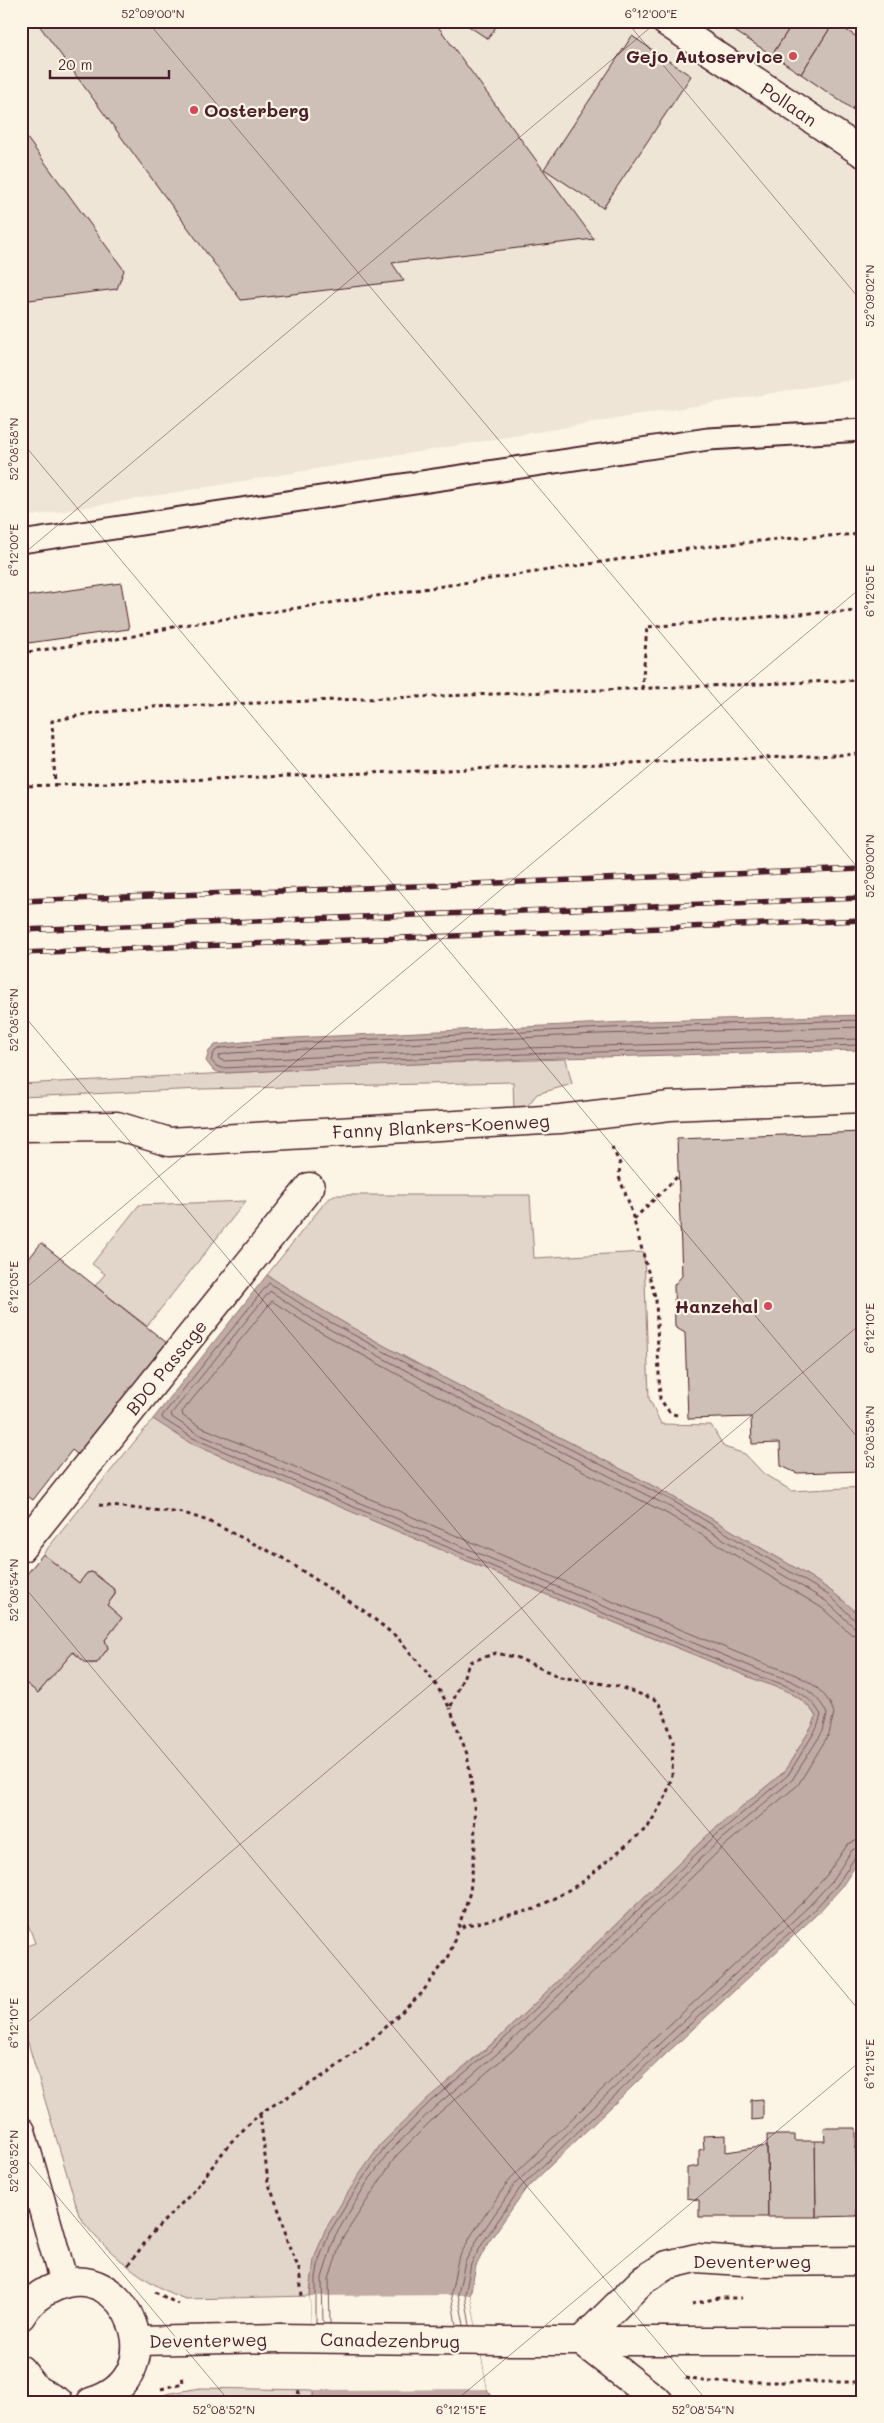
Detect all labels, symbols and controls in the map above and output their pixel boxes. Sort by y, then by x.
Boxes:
text: 52°09'00"N [121,5,185,21]
text: 6°12'00"E [625,5,677,21]
place label: Gejo Autoservice [626,44,783,68]
scale bar [50,48,169,80]
marker: Gejo Autoservice [787,50,799,62]
text: 20 m [58,54,92,74]
street label: Pollaan [756,76,822,132]
place label: Oosterberg [204,98,309,122]
marker: Oosterberg [188,104,200,116]
text: 52°09'02"N [861,265,877,327]
text: 52°08'58"N [5,418,21,480]
text: 6°12'00"E [5,524,21,576]
text: 6°12'05"E [861,565,877,617]
text: 52°09'00"N [861,834,877,898]
text: 52°08'56"N [5,989,21,1051]
street label: Fanny Blankers-Koenweg [332,1108,550,1144]
text: 6°12'05"E [5,1261,21,1313]
place label: Hanzehal [675,1294,758,1318]
marker: Hanzehal [762,1300,774,1312]
text: 6°12'10"E [861,1303,877,1353]
street label: BDO Passage [120,1314,212,1420]
text: 52°08'58"N [861,1406,877,1468]
text: 52°08'54"N [5,1559,21,1621]
text: 6°12'10"E [5,1998,21,2048]
text: 6°12'15"E [861,2039,877,2089]
text: 52°08'52"N [5,2130,21,2192]
street label: Deventerweg [693,2249,811,2273]
street label: Deventerweg [149,2327,267,2353]
street label: Canadezenbrug [320,2327,460,2353]
text: 52°08'52"N [193,2401,255,2417]
text: 6°12'15"E [436,2401,486,2417]
text: 52°08'54"N [672,2401,734,2417]

